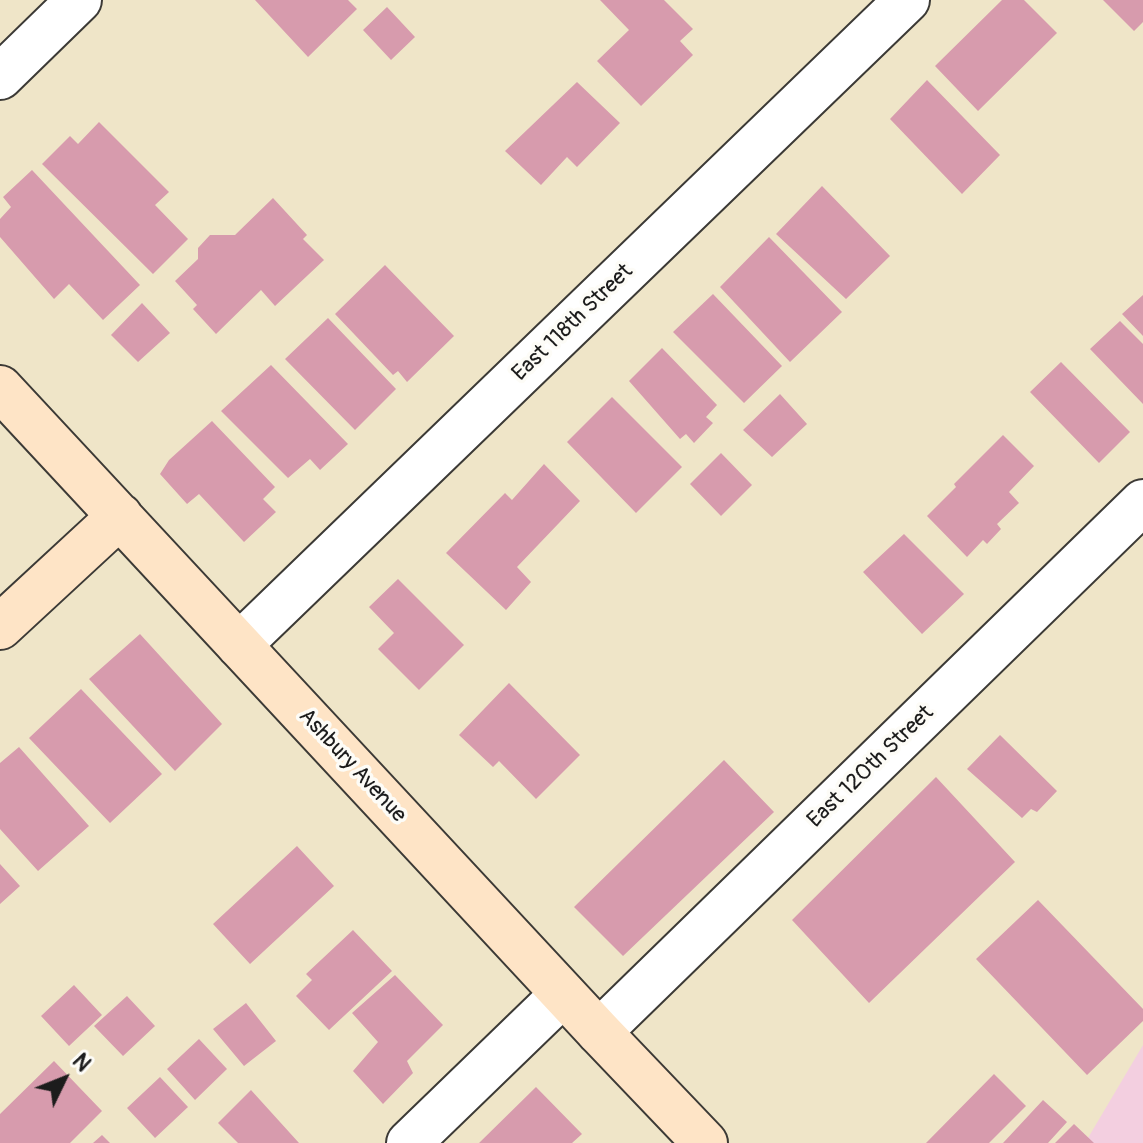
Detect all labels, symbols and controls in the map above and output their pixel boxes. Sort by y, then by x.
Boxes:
street label: East 118th Street [507,259,639,387]
street label: East 120th Street [803,700,939,834]
street label: Ashbury Avenue [293,704,411,828]
north arrow [24,1039,104,1119]
text: N [66,1048,97,1078]

